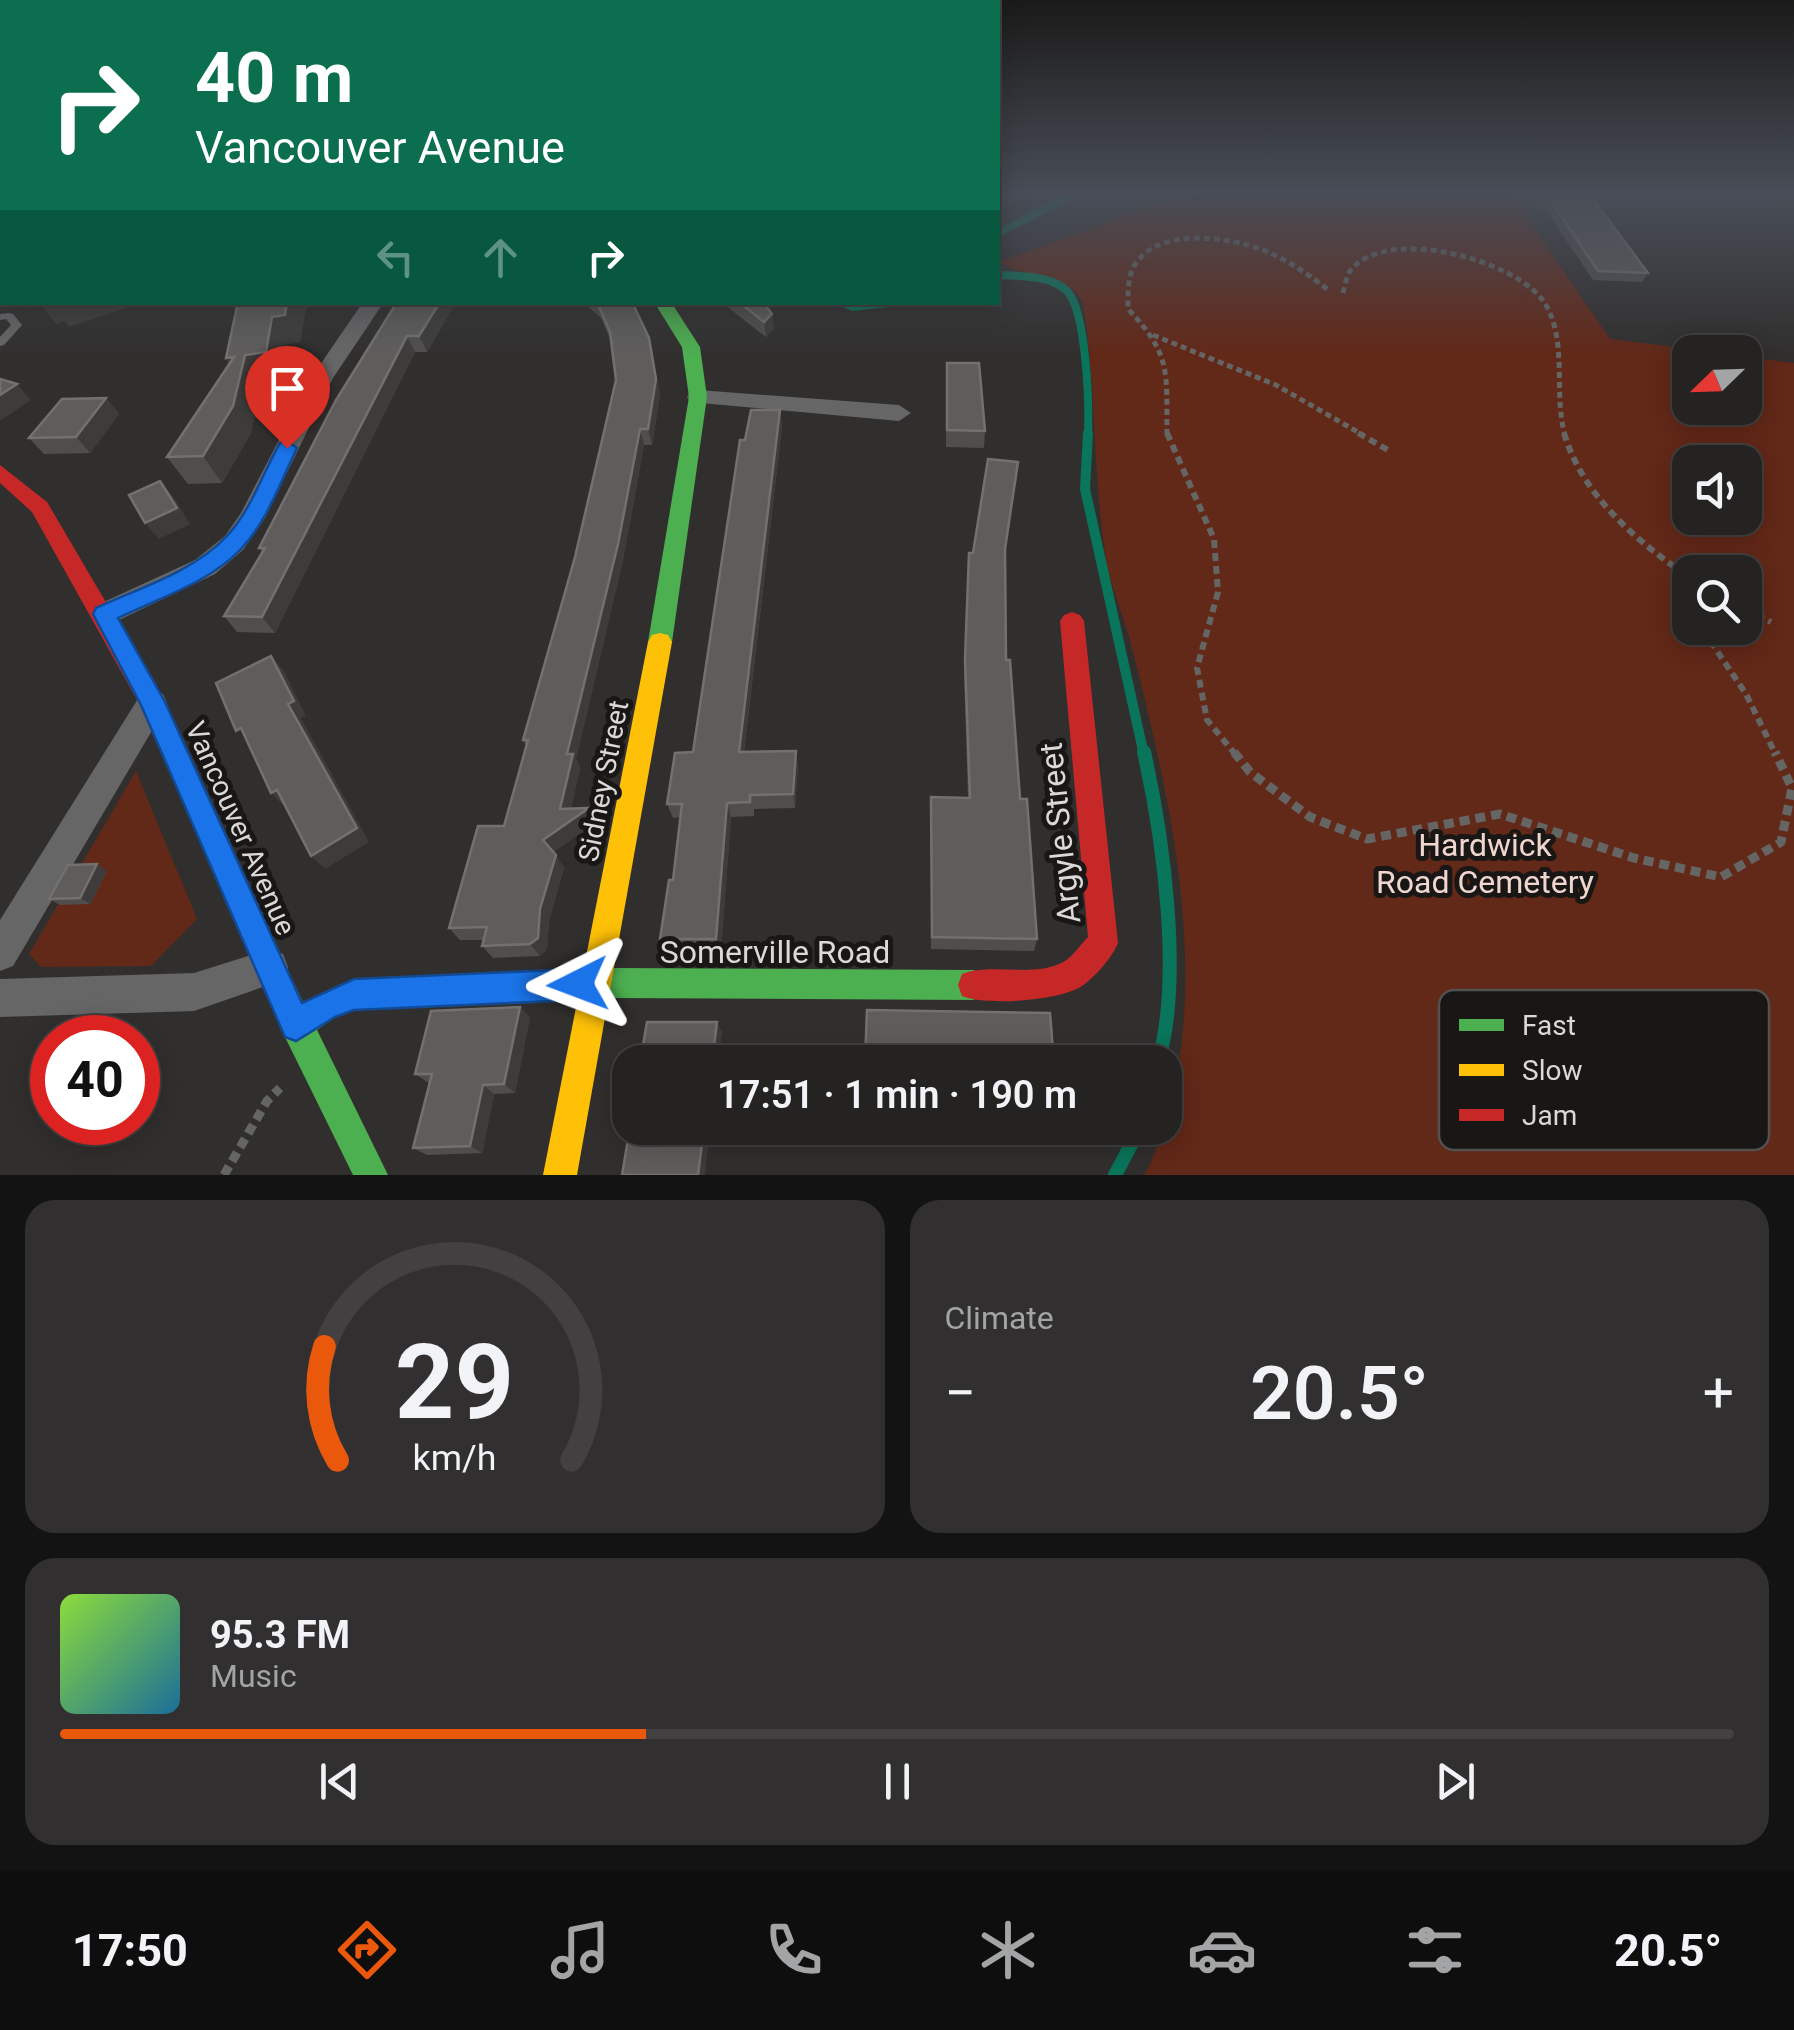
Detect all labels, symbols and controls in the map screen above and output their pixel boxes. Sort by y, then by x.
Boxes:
text: 40 m [195,37,353,119]
icon: right [30,40,160,170]
text: Vancouver Avenue [195,121,565,174]
icon: left [368,230,423,285]
icon: ahead [473,230,528,285]
icon: right [578,230,633,285]
north arrow [1672,335,1762,425]
map controls [1672,335,1762,645]
pin [245,346,330,449]
icon: arrive [260,361,315,416]
button: sound [1672,445,1762,535]
button: search [1672,555,1762,645]
street label: Sidney Street [572,698,635,864]
street label: Vancouver Avenue [179,716,302,940]
street label: Argyle Street [1032,741,1088,925]
park label: Hardwick Road Cemetery [1376,826,1594,901]
position arrow [526,932,630,1036]
street label: Somerville Road [660,933,890,971]
legend [1439,990,1769,1150]
text: Fast [1522,1009,1576,1042]
speed limit sign: 40 [30,1015,160,1145]
text: Slow [1522,1054,1582,1087]
text: 17:51 · 1 min · 190 m [717,1073,1077,1117]
text: Jam [1522,1099,1577,1132]
text: Climate [945,1299,1054,1337]
text: 29 [395,1322,514,1443]
text: 20.5° [1250,1349,1429,1437]
text: − [945,1361,976,1425]
text: + [1703,1361,1734,1425]
text: km/h [413,1437,497,1479]
text: 95.3 FM [210,1613,350,1657]
text: Music [210,1657,297,1695]
icon: previous [312,1754,367,1809]
icon: pause [870,1754,925,1809]
icon: next [1428,1754,1483,1809]
icon: directions [332,1915,402,1985]
icon: music [545,1915,615,1985]
icon: phone [759,1915,829,1985]
icon: climate [973,1915,1043,1985]
icon: car [1187,1915,1257,1985]
icon: filters [1400,1915,1470,1985]
text: 17:50 [72,1924,188,1977]
text: 20.5° [1614,1924,1722,1977]

